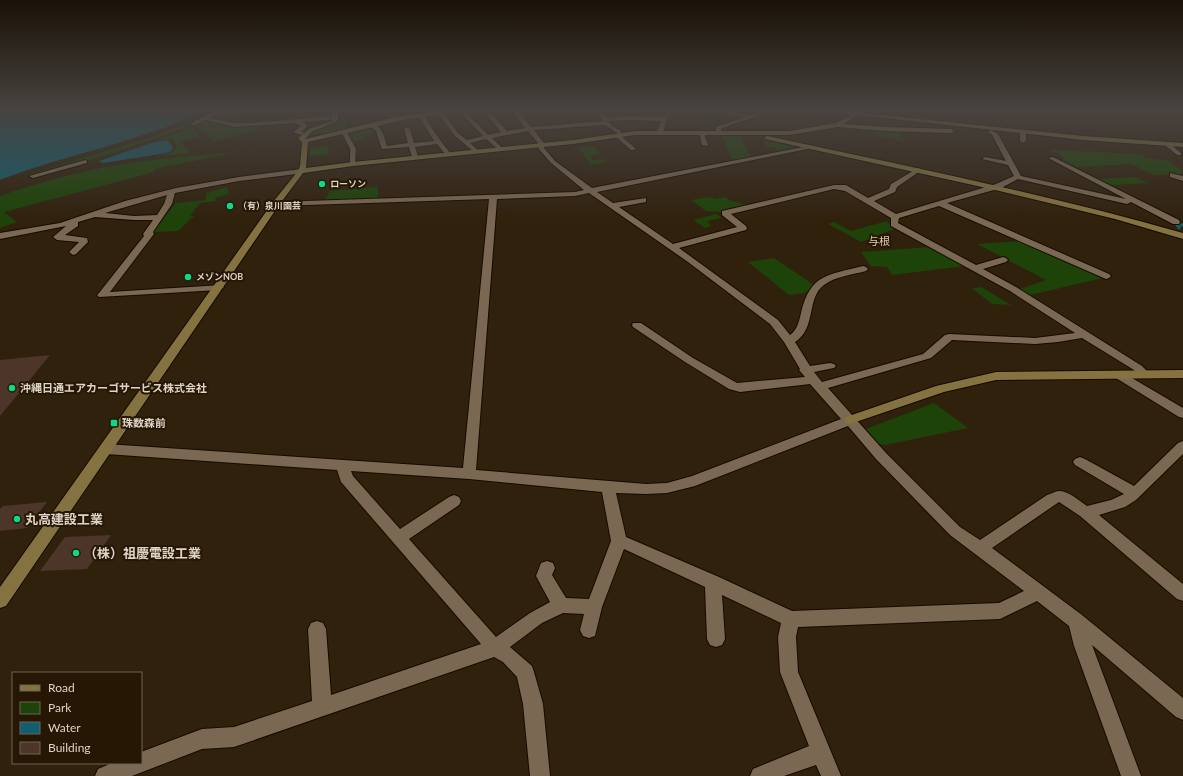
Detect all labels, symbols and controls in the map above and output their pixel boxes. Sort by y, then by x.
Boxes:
place label: ローソン [330,178,366,189]
marker: ローソン [317,179,327,189]
place label: （有）泉川園芸 [238,200,301,211]
marker: （有）泉川園芸 [225,201,235,211]
district label: 与根 [868,234,890,247]
place label: メゾンNOB [196,271,243,282]
marker: メゾンNOB [183,272,193,282]
place label: 沖縄日通エアカーゴサービス株式会社 [20,381,207,394]
marker: 沖縄日通エアカーゴサービス株式会社 [7,383,17,393]
place label: 珠数森前 [122,416,166,429]
marker: 珠数森前 [109,418,119,428]
place label: 丸高建設工業 [25,511,103,527]
marker: 丸高建設工業 [12,514,22,524]
place label: （株）祖慶電設工業 [84,545,201,561]
marker: （株）祖慶電設工業 [71,548,81,558]
legend [12,672,142,764]
text: Road [48,680,75,695]
text: Park [48,700,72,715]
text: Water [48,720,81,735]
text: Building [48,740,91,755]

